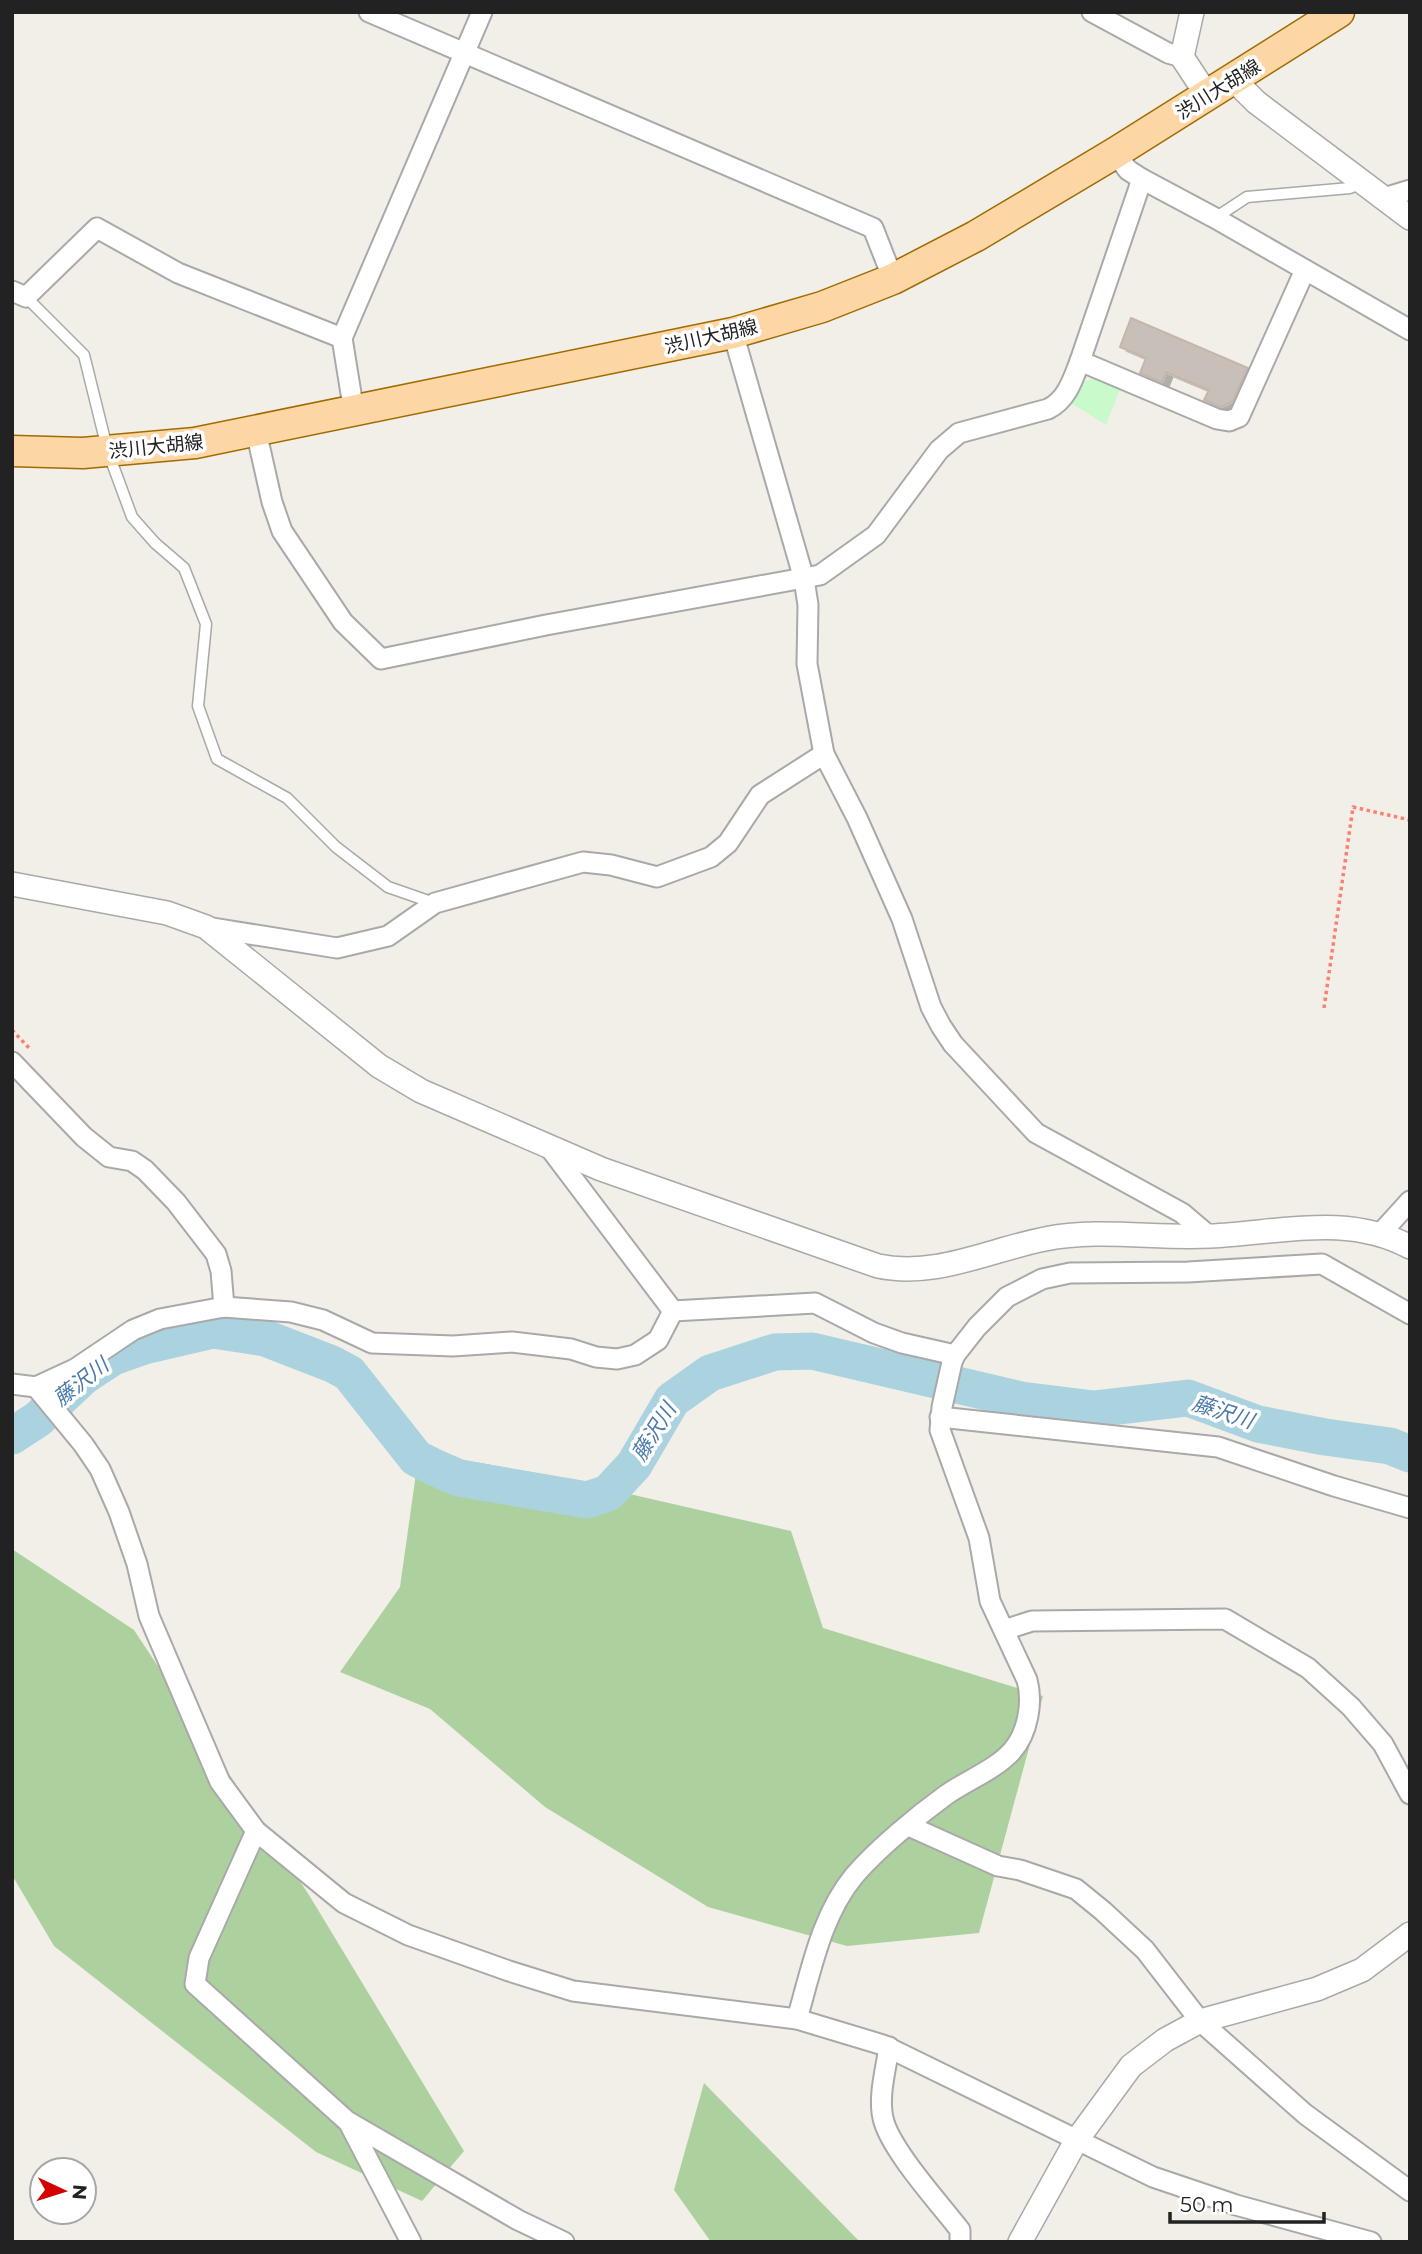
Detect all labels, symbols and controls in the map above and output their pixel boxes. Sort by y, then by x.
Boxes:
street label: 渋川大胡線 [1172,54,1265,124]
street label: 渋川大胡線 [662,315,760,358]
street label: 渋川大胡線 [108,430,205,463]
water label: 藤沢川 [48,1351,115,1411]
water label: 藤沢川 [1189,1390,1259,1434]
water label: 藤沢川 [626,1397,682,1465]
north arrow [28,2156,98,2226]
scale bar [1170,2180,1324,2224]
text: N [67,2184,91,2201]
text: 50 m [1180,2192,1234,2217]

